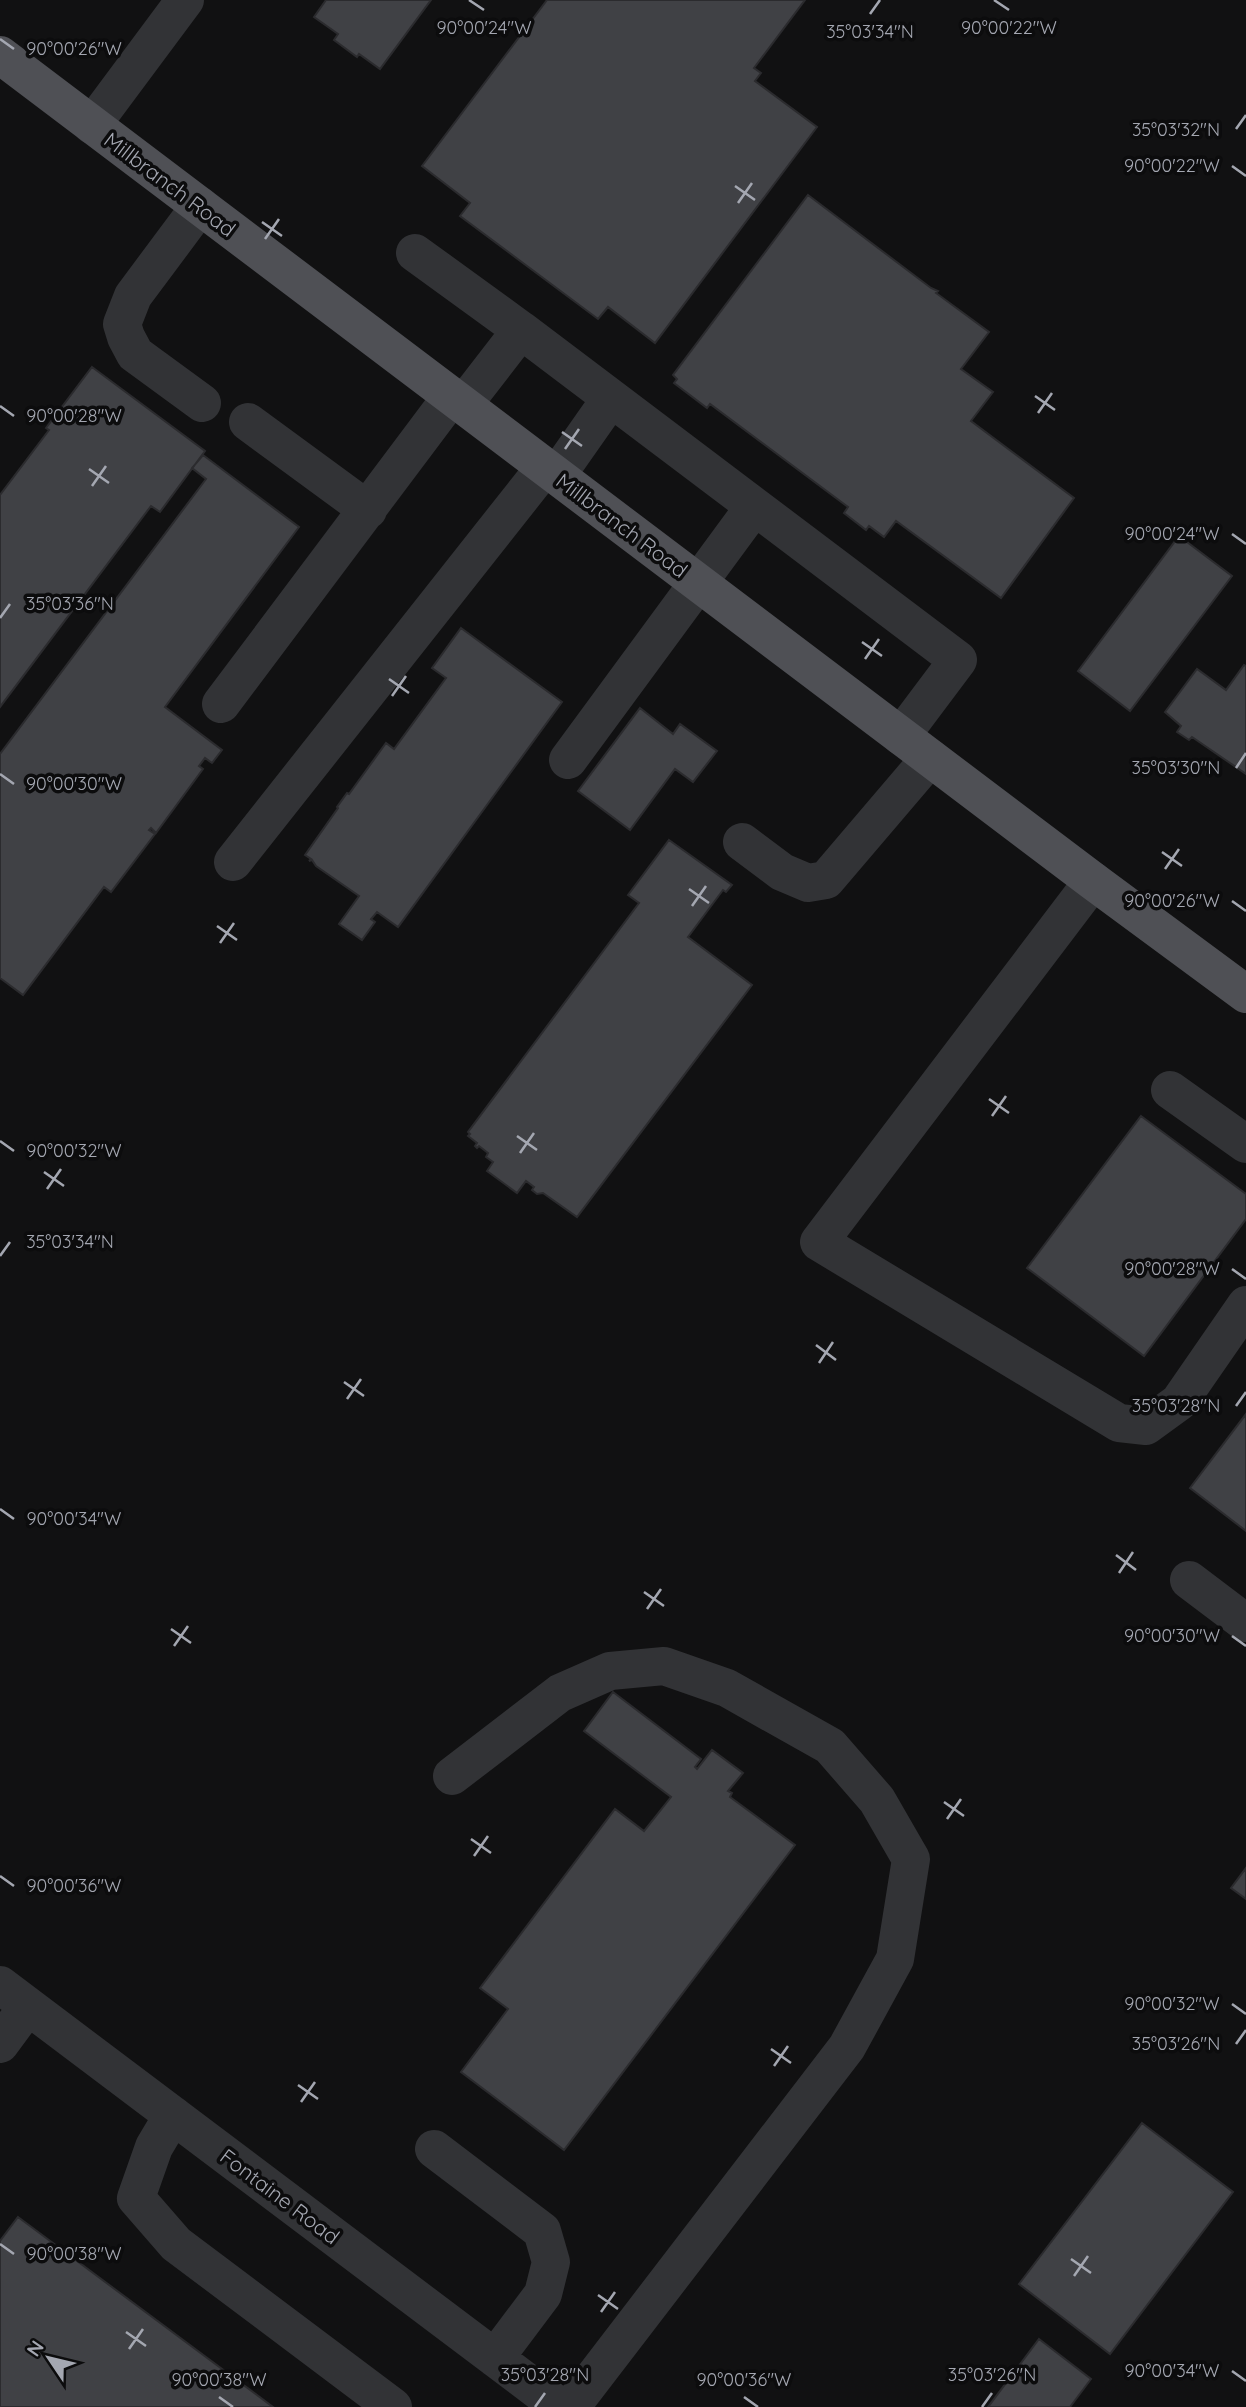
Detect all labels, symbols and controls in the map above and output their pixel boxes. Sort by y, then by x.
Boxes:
text: 90°00'24"W [436,16,532,39]
text: 90°00'22"W [961,16,1057,39]
text: 35°03'34"N [826,20,914,43]
text: 90°00'26"W [26,37,122,60]
text: 35°03'32"N [1132,118,1220,141]
street label: Millbranch Road [99,126,241,242]
text: 90°00'22"W [1124,154,1220,177]
text: 90°00'28"W [26,404,122,427]
street label: Millbranch Road [551,467,693,583]
text: 90°00'24"W [1124,522,1220,545]
text: 35°03'36"N [26,592,114,615]
text: 35°03'30"N [1132,756,1220,779]
text: 90°00'30"W [26,772,122,795]
text: 90°00'26"W [1124,889,1220,912]
text: 90°00'32"W [26,1139,122,1162]
text: 35°03'34"N [26,1230,114,1253]
text: 90°00'28"W [1124,1257,1220,1280]
text: 35°03'28"N [1132,1394,1220,1417]
text: 90°00'34"W [27,1507,121,1530]
text: 90°00'30"W [1124,1624,1220,1647]
text: 90°00'36"W [26,1874,122,1897]
text: 90°00'32"W [1124,1992,1220,2015]
text: 35°03'26"N [1132,2032,1220,2055]
street label: Fontaine Road [215,2143,345,2249]
text: 90°00'38"W [26,2242,122,2265]
north arrow [14,2323,84,2393]
text: N [21,2336,49,2361]
text: 90°00'34"W [1125,2359,1219,2382]
text: 35°03'28"N [501,2363,589,2386]
text: 35°03'26"N [948,2363,1036,2386]
text: 90°00'38"W [171,2368,267,2391]
text: 90°00'36"W [696,2368,792,2391]

